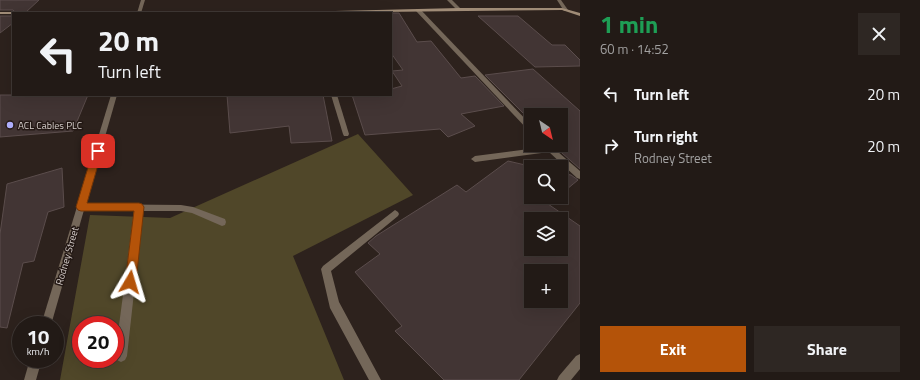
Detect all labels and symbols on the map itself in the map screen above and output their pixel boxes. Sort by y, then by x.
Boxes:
north arrow [524,108,568,152]
place label: ACL Cables PLC [18,118,83,133]
marker: ACL Cables PLC [5,120,15,130]
pin [81,134,115,168]
street label: Rodney Street [52,225,83,287]
position arrow [109,261,151,303]
speed limit sign: 20 [72,316,124,368]

